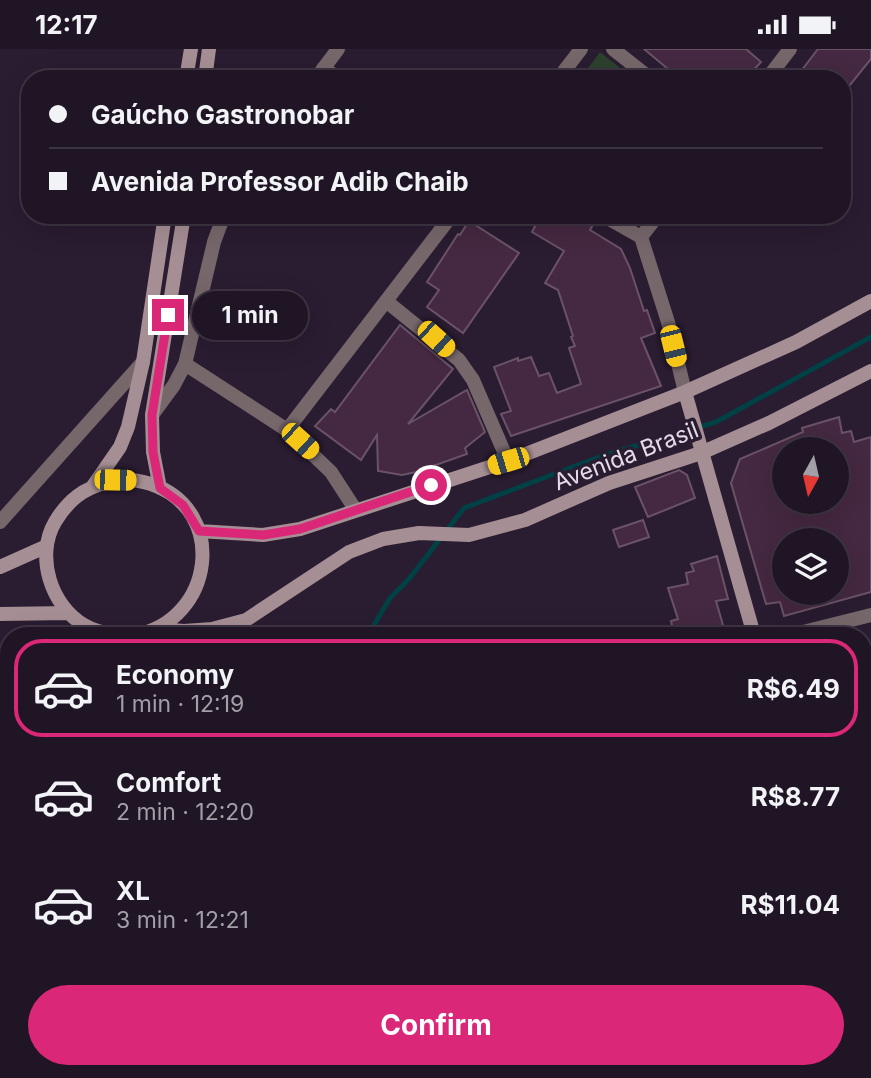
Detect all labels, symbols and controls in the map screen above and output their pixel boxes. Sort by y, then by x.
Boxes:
text: 12:17 [35,9,98,40]
text: Gaúcho Gastronobar [91,99,354,130]
text: Avenida Professor Adib Chaib [91,166,469,197]
callout: 1 min [192,291,308,339]
route end [152,299,184,331]
text: 1 min [222,301,278,329]
car [414,317,459,361]
car [658,323,689,369]
street label: Avenida Brasil [550,416,702,496]
car [278,419,323,463]
north arrow [772,437,849,515]
map controls [772,437,849,605]
car [485,445,532,477]
car [94,469,137,491]
route start [415,469,447,501]
button: layers [772,528,849,605]
icon: car [32,657,95,720]
text: Economy [116,659,234,690]
text: R$6.49 [747,673,840,704]
text: 1 min · 12:19 [116,690,244,718]
icon: car [32,765,95,828]
text: Comfort [116,767,221,798]
text: R$8.77 [751,781,840,812]
text: 2 min · 12:20 [116,798,254,826]
icon: car [32,873,95,936]
text: XL [116,875,150,906]
text: R$11.04 [740,889,840,920]
text: 3 min · 12:21 [116,906,249,934]
button: Confirm [28,985,844,1065]

